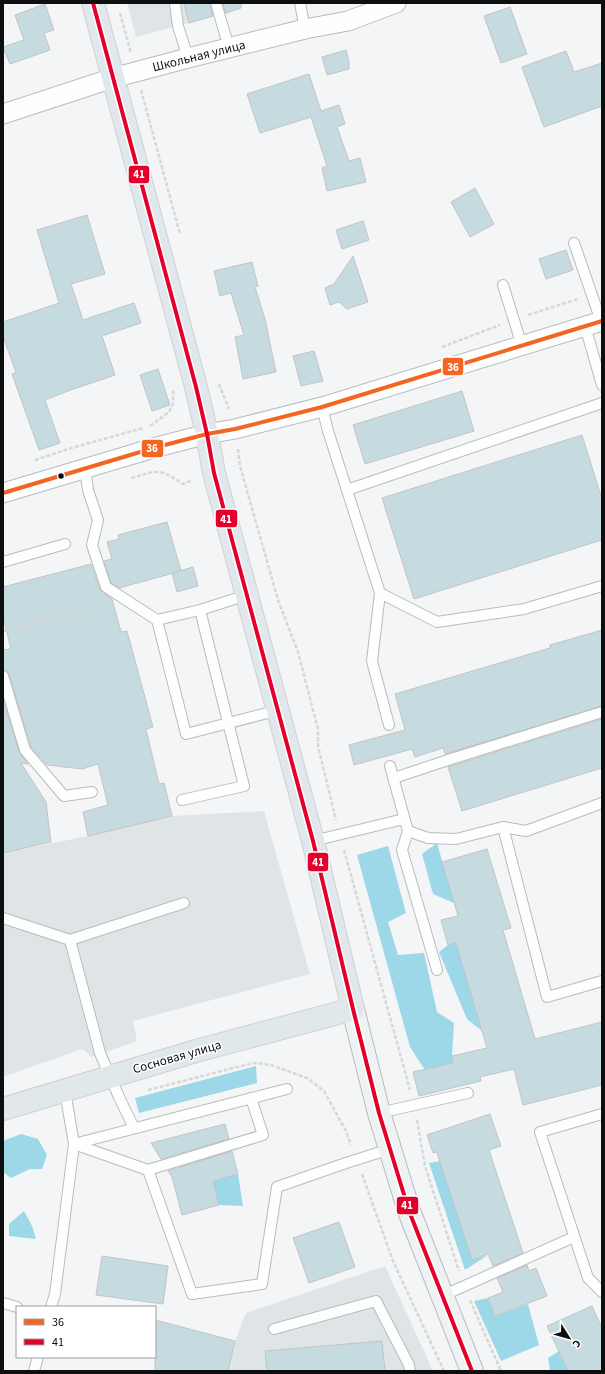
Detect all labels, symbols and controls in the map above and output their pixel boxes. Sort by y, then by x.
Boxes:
street label: Школьная улица [151,36,247,76]
line badge: 41 [128,165,150,184]
text: 41 [133,167,145,182]
line badge: 36 [442,357,464,376]
text: 36 [447,360,459,375]
line badge: 36 [141,439,164,458]
text: 36 [146,441,158,456]
unlabelled marker [56,471,66,481]
line badge: 41 [215,509,238,528]
text: 41 [220,512,232,527]
line badge: 41 [307,852,329,872]
text: 41 [312,855,324,870]
street label: Сосновая улица [131,1036,223,1078]
line badge: 41 [396,1196,419,1215]
text: 41 [401,1198,413,1213]
legend [16,1306,156,1358]
text: 36 [52,1314,64,1331]
north arrow [549,1318,589,1358]
text: 41 [52,1334,64,1351]
text: С [568,1337,585,1351]

